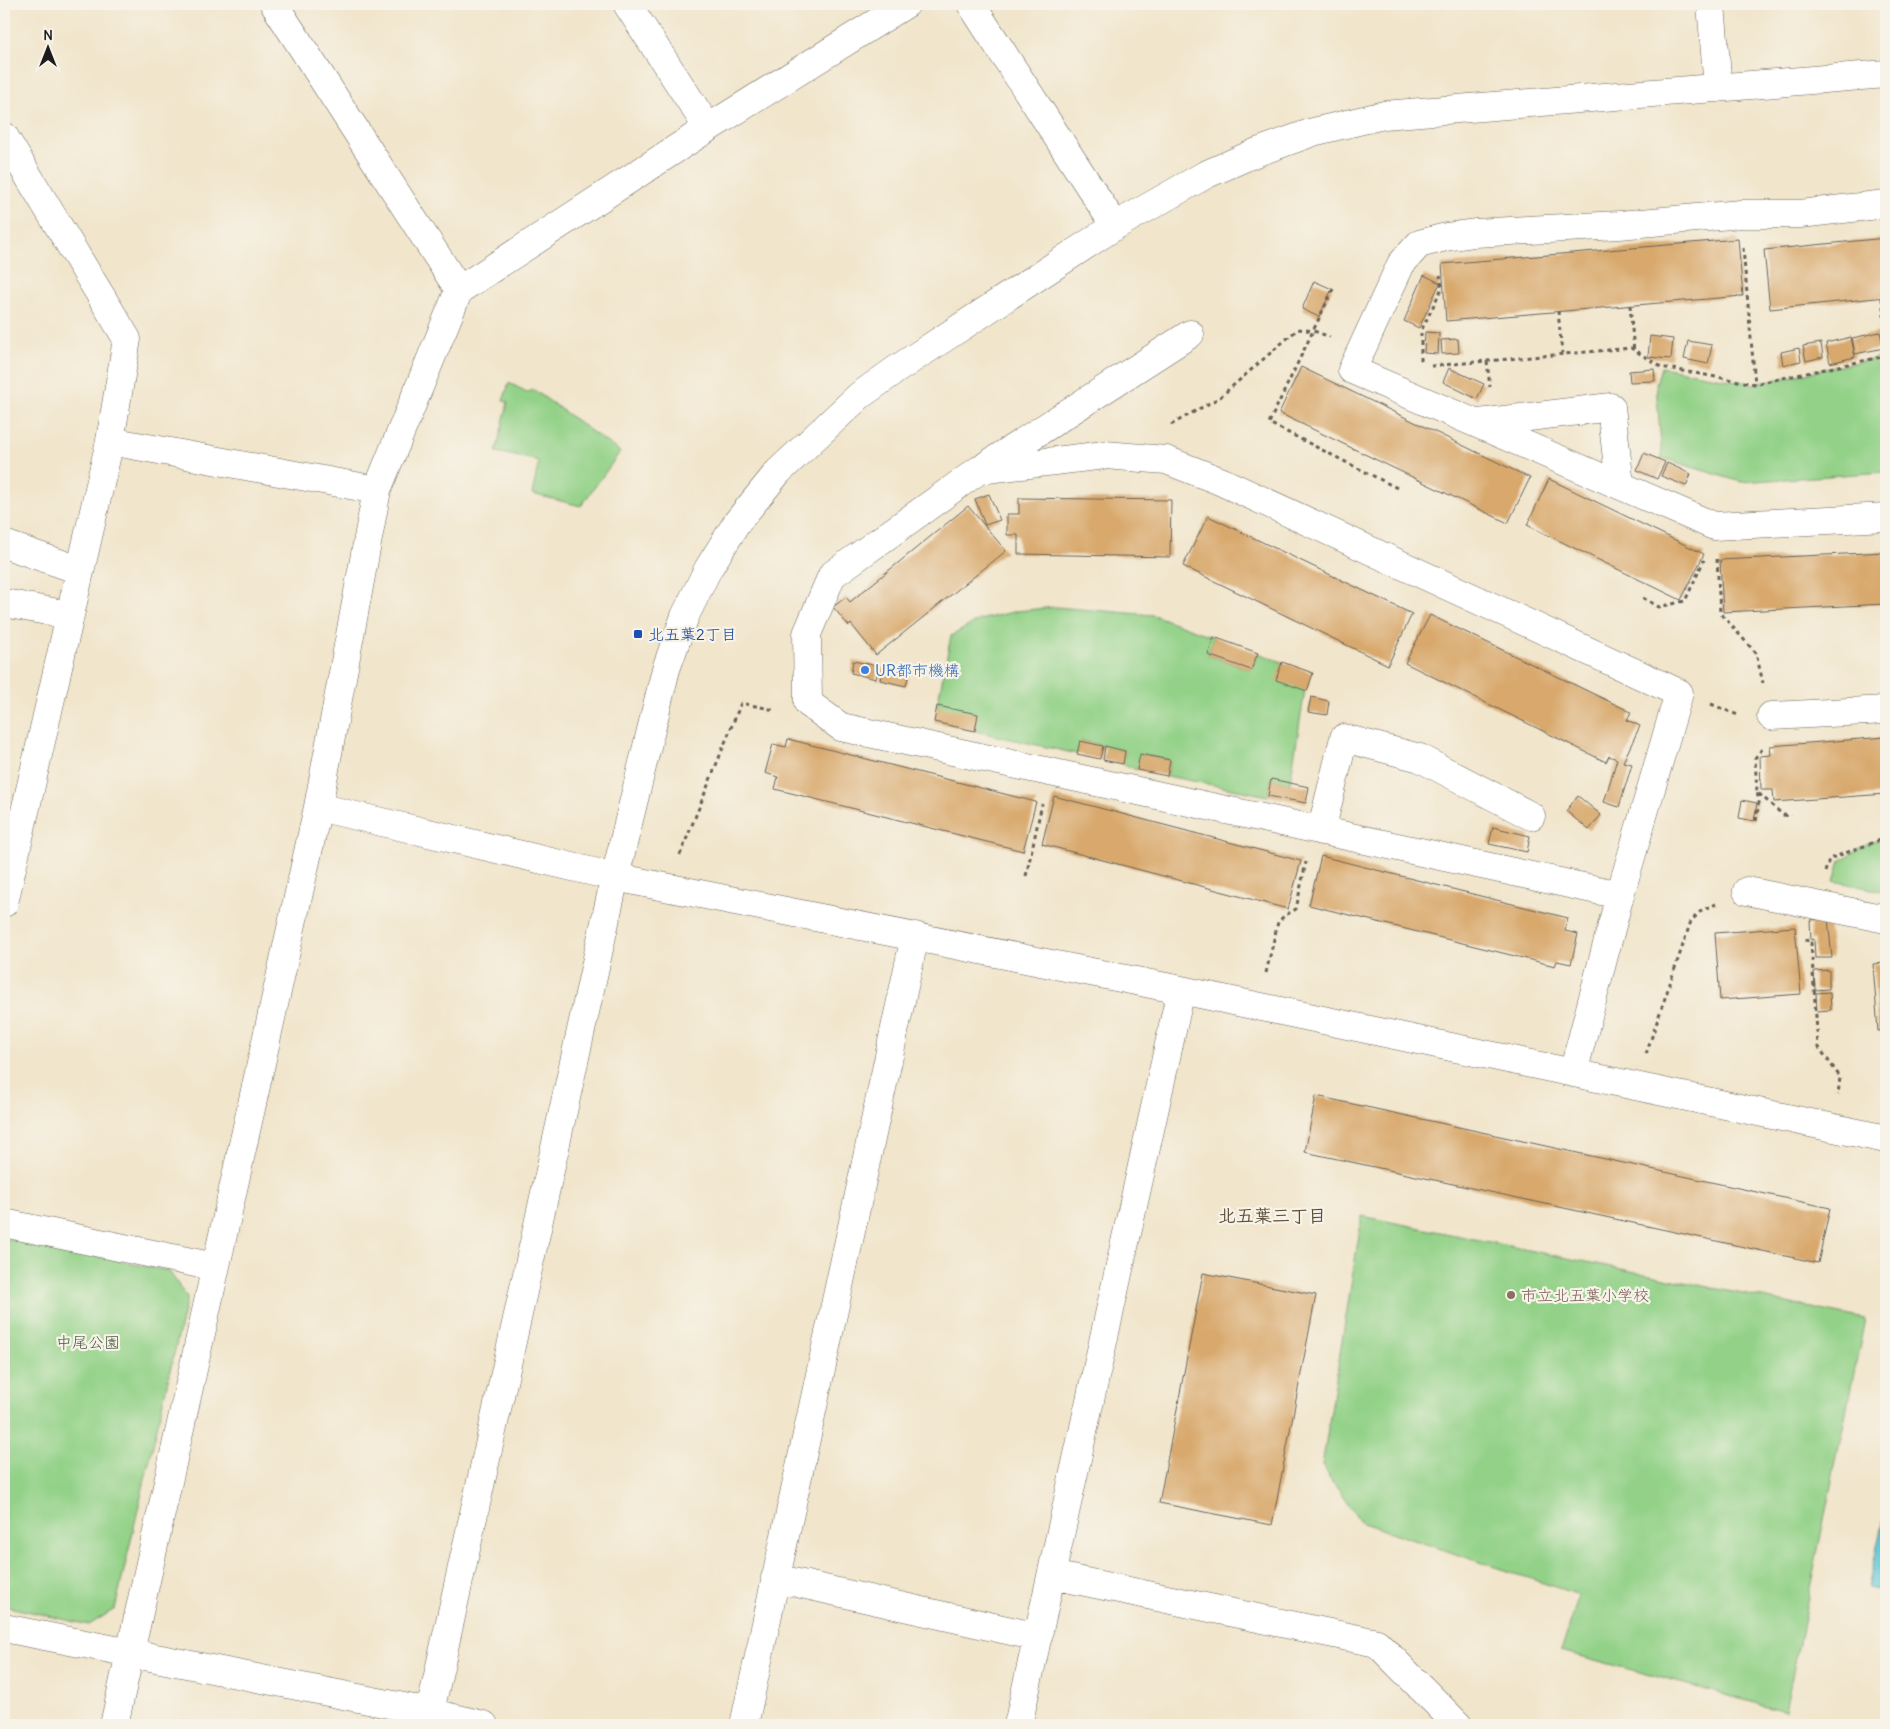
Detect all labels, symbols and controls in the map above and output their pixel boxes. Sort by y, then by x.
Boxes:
north arrow [22,22,72,72]
text: N [43,26,53,44]
place label: 北五葉2丁目 [648,624,737,644]
marker: 北五葉2丁目 [632,628,644,640]
place label: UR都市機構 [875,660,960,680]
marker: UR都市機構 [859,664,871,676]
district label: 北五葉三丁目 [1218,1204,1326,1227]
place label: 市立北五葉小学校 [1521,1285,1649,1305]
marker: 市立北五葉小学校 [1505,1289,1517,1301]
park label: 中尾公園 [56,1332,120,1352]

